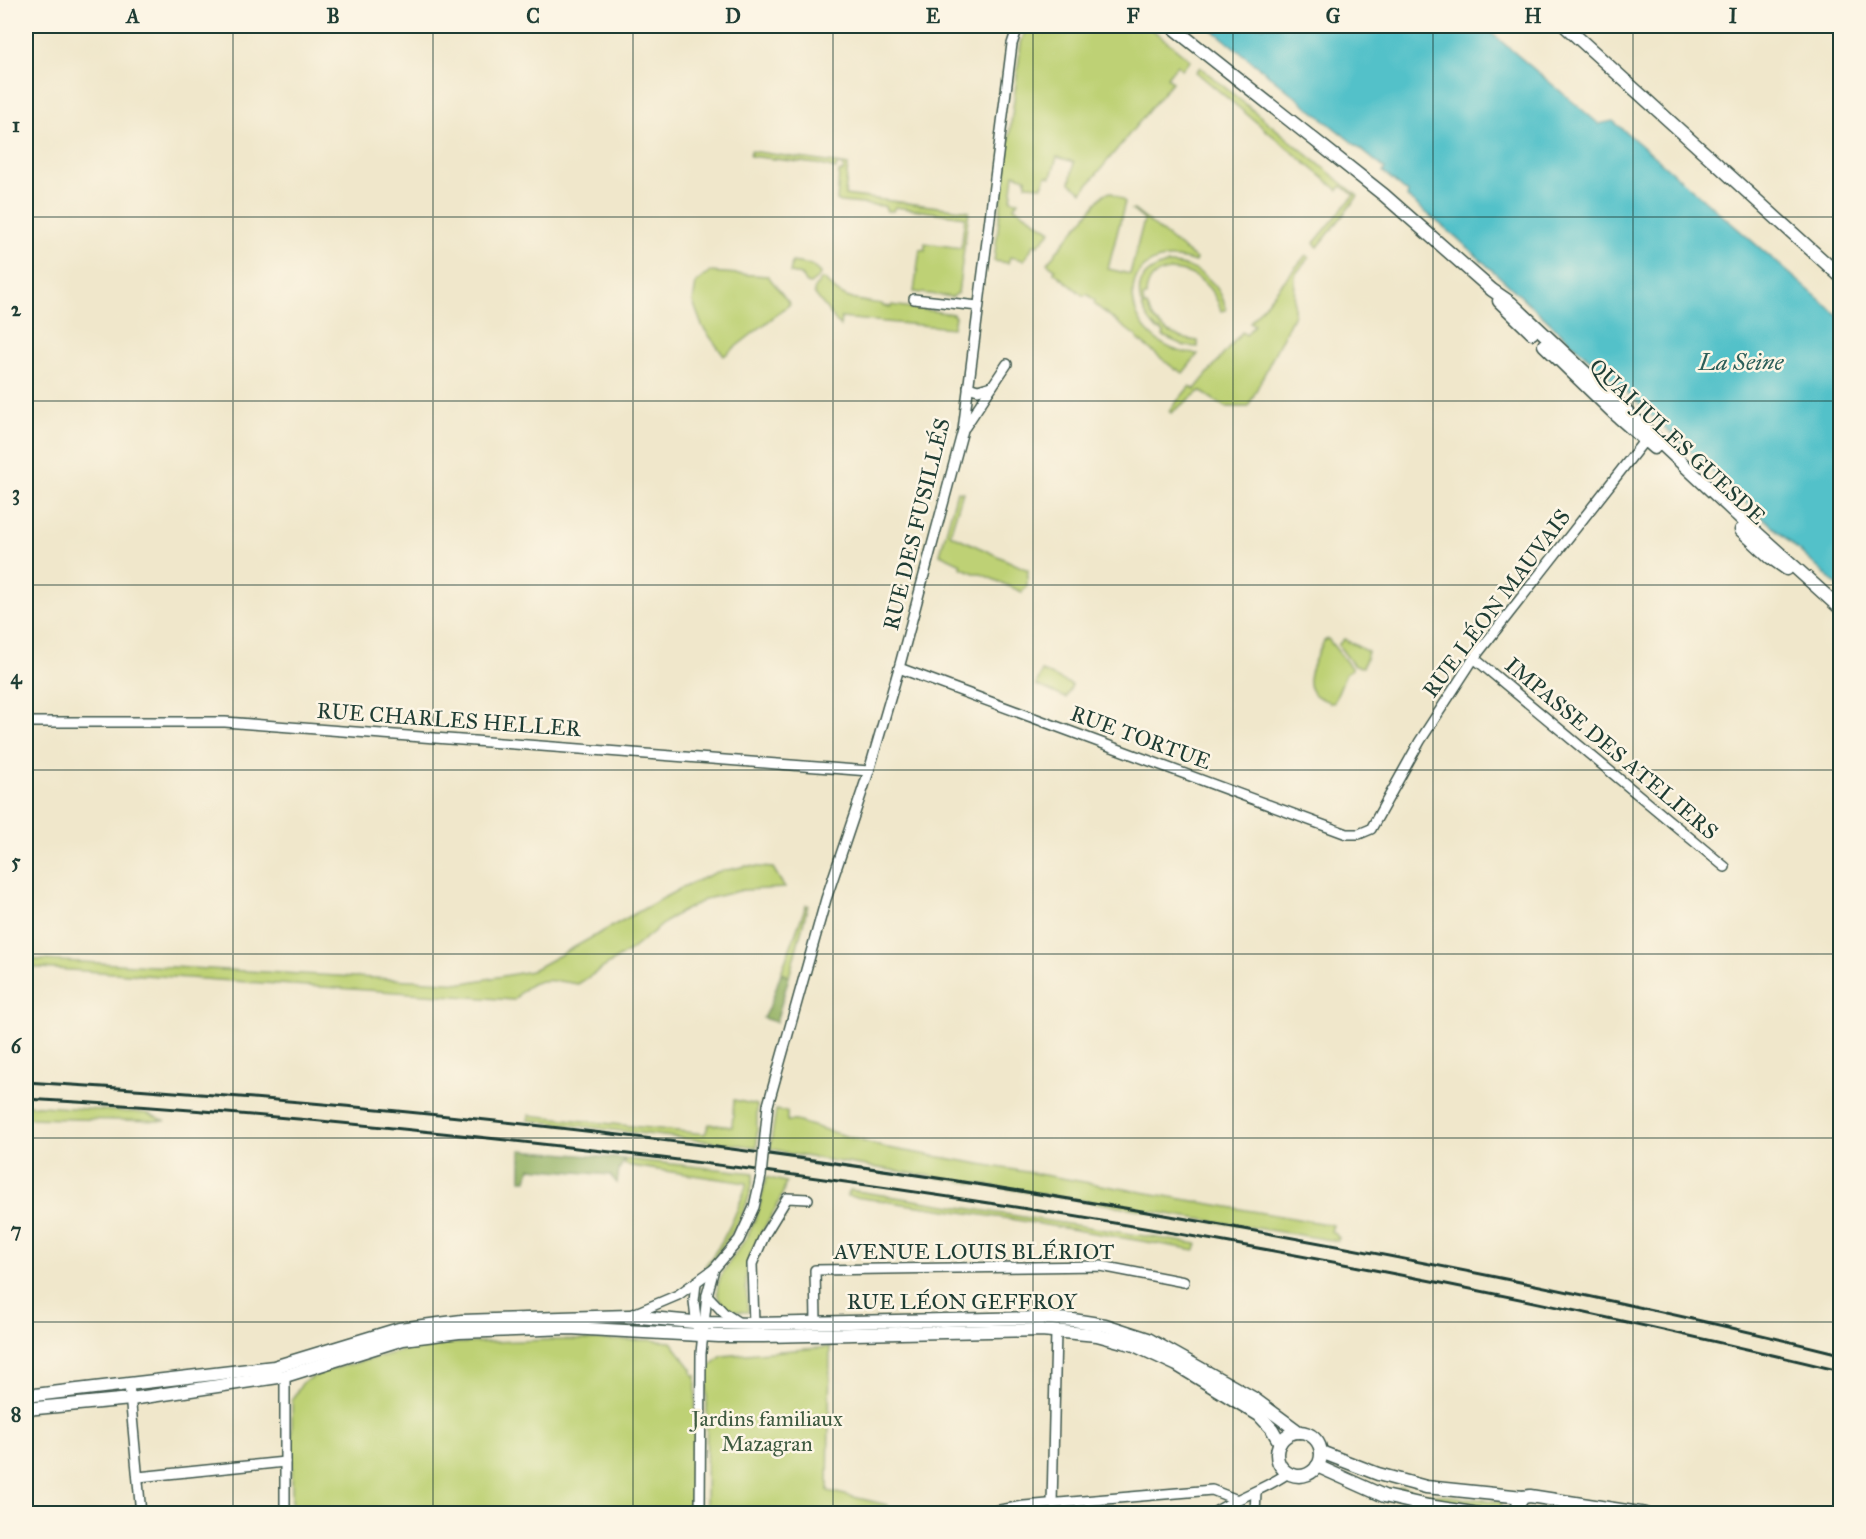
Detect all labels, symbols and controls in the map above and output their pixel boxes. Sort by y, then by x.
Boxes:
text: A [124,4,140,28]
text: B [326,4,340,28]
text: C [526,4,540,28]
text: D [725,4,741,28]
text: E [926,4,941,28]
text: F [1126,4,1140,28]
text: G [1326,4,1341,28]
text: H [1524,4,1542,28]
text: I [1729,4,1738,28]
text: 1 [12,113,20,137]
text: 2 [11,297,22,321]
water label: La Seine [1698,347,1785,377]
street label: QUAI JULES GUESDE [1584,353,1772,530]
street label: RUE DES FUSILLÉS [877,415,956,633]
text: 3 [12,481,20,506]
street label: RUE LÉON MAUVAIS [1417,504,1576,703]
street label: IMPASSE DES ATELIERS [1500,651,1724,845]
text: 4 [10,665,22,690]
street label: RUE CHARLES HELLER [316,697,583,742]
street label: RUE TORTUE [1067,700,1215,775]
text: 5 [11,849,21,873]
text: 6 [11,1034,23,1058]
text: 7 [11,1218,22,1242]
street label: AVENUE LOUIS BLÉRIOT [833,1238,1114,1265]
street label: RUE LÉON GEFFROY [847,1288,1078,1315]
text: 8 [11,1402,21,1426]
park label: Jardins familiaux Mazagran [689,1405,843,1457]

